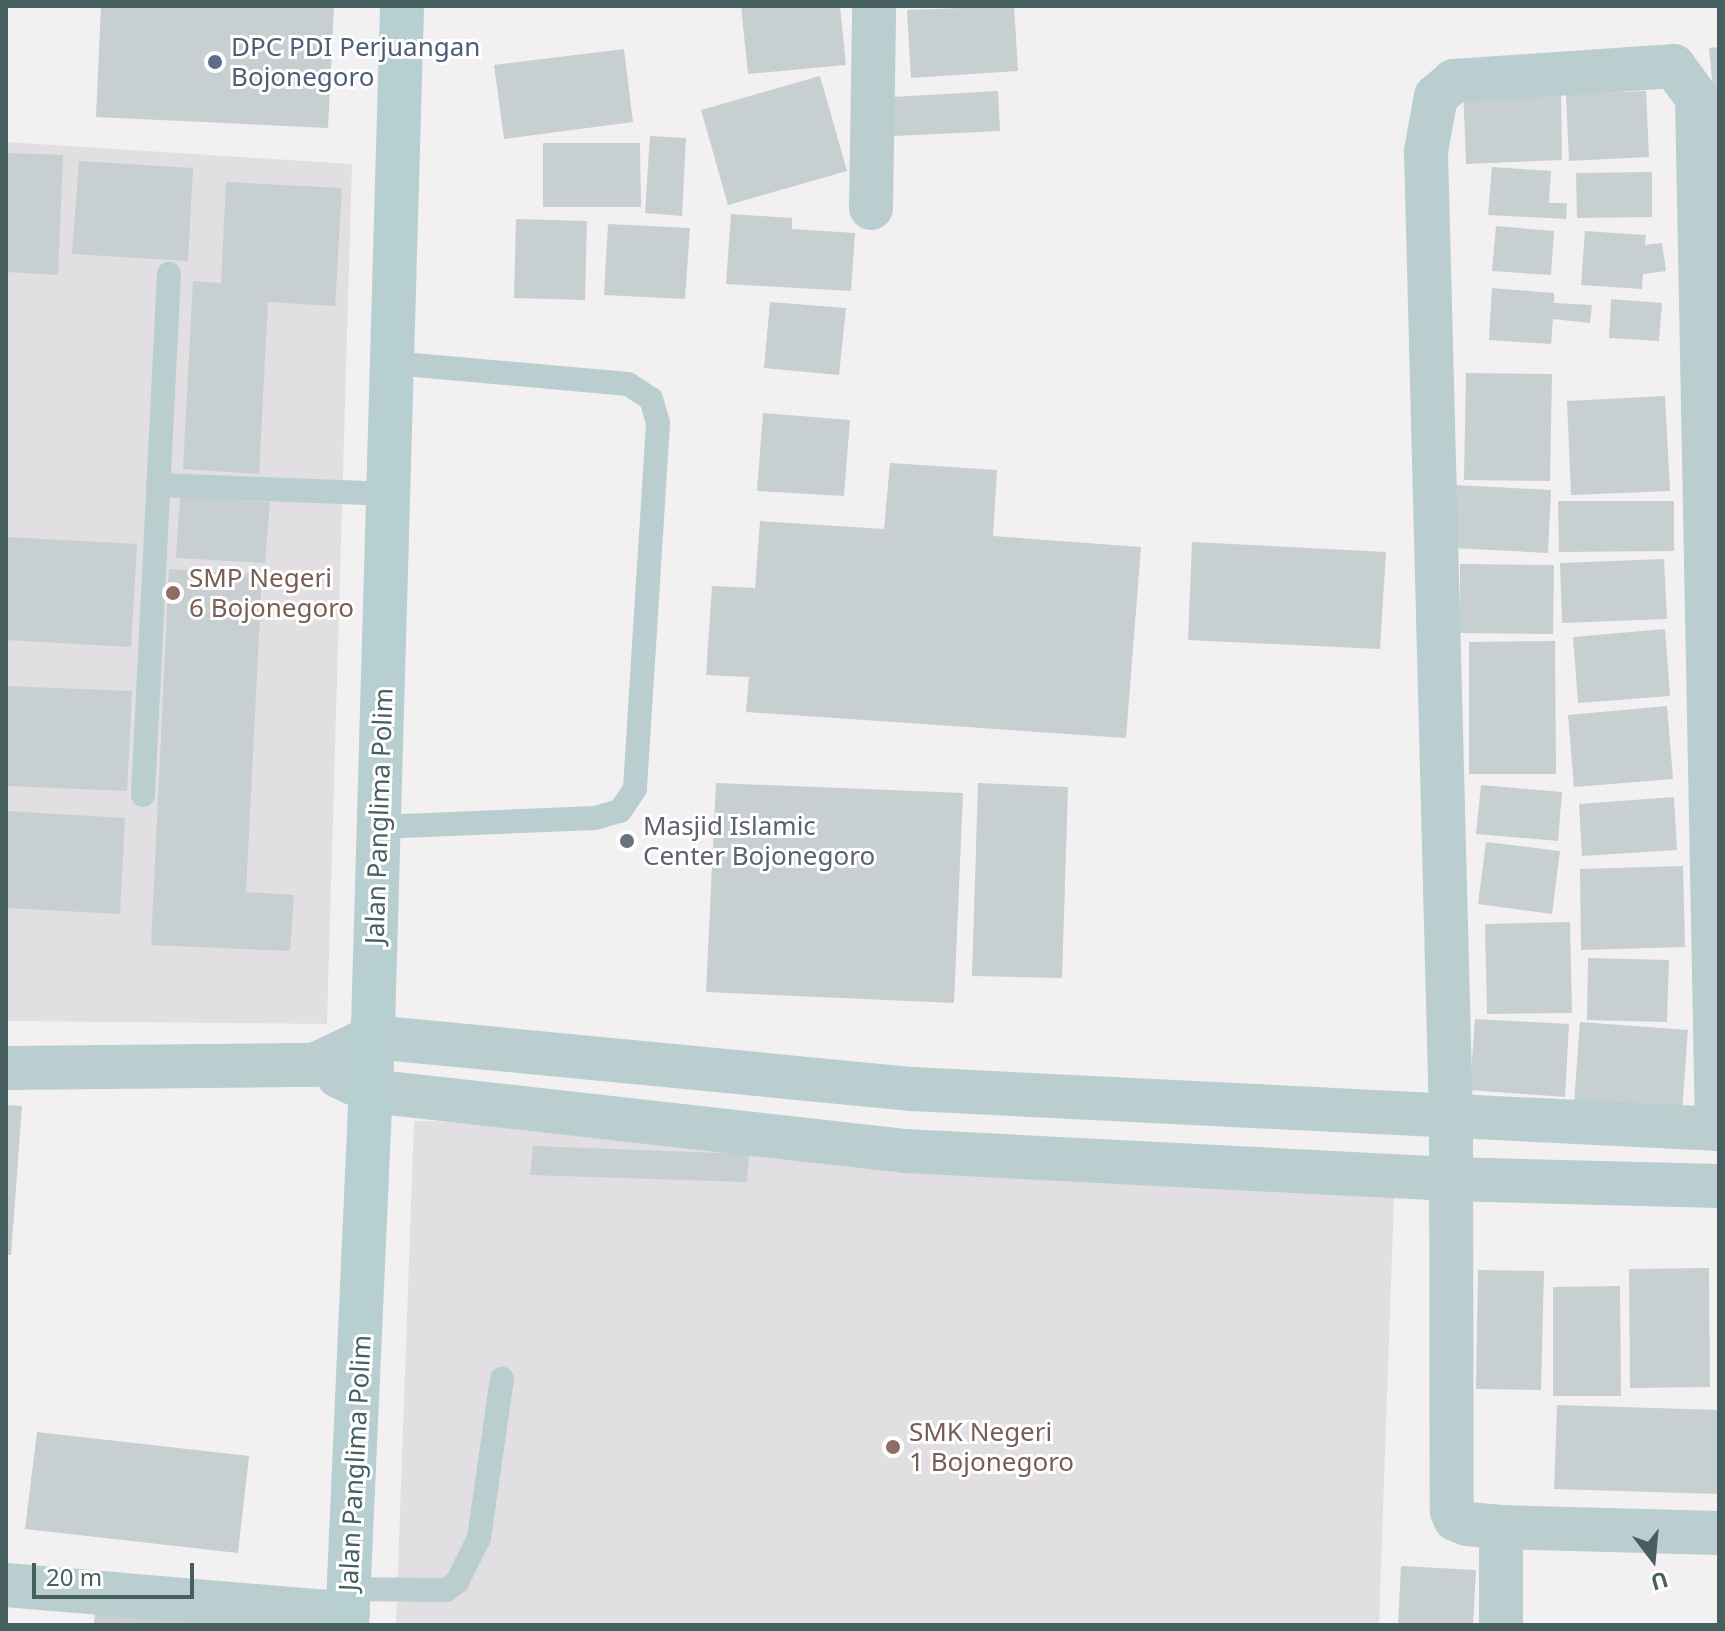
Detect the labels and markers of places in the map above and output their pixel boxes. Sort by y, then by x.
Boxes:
place label: DPC PDI Perjuangan Bojonegoro [231,31,480,92]
marker: DPC PDI Perjuangan Bojonegoro [206,53,224,71]
place label: SMP Negeri 6 Bojonegoro [189,562,354,624]
marker: SMP Negeri 6 Bojonegoro [164,584,182,602]
place label: Masjid Islamic Center Bojonegoro [643,810,875,872]
marker: Masjid Islamic Center Bojonegoro [618,832,636,850]
place label: SMK Negeri 1 Bojonegoro [909,1416,1074,1478]
marker: SMK Negeri 1 Bojonegoro [884,1438,902,1456]

